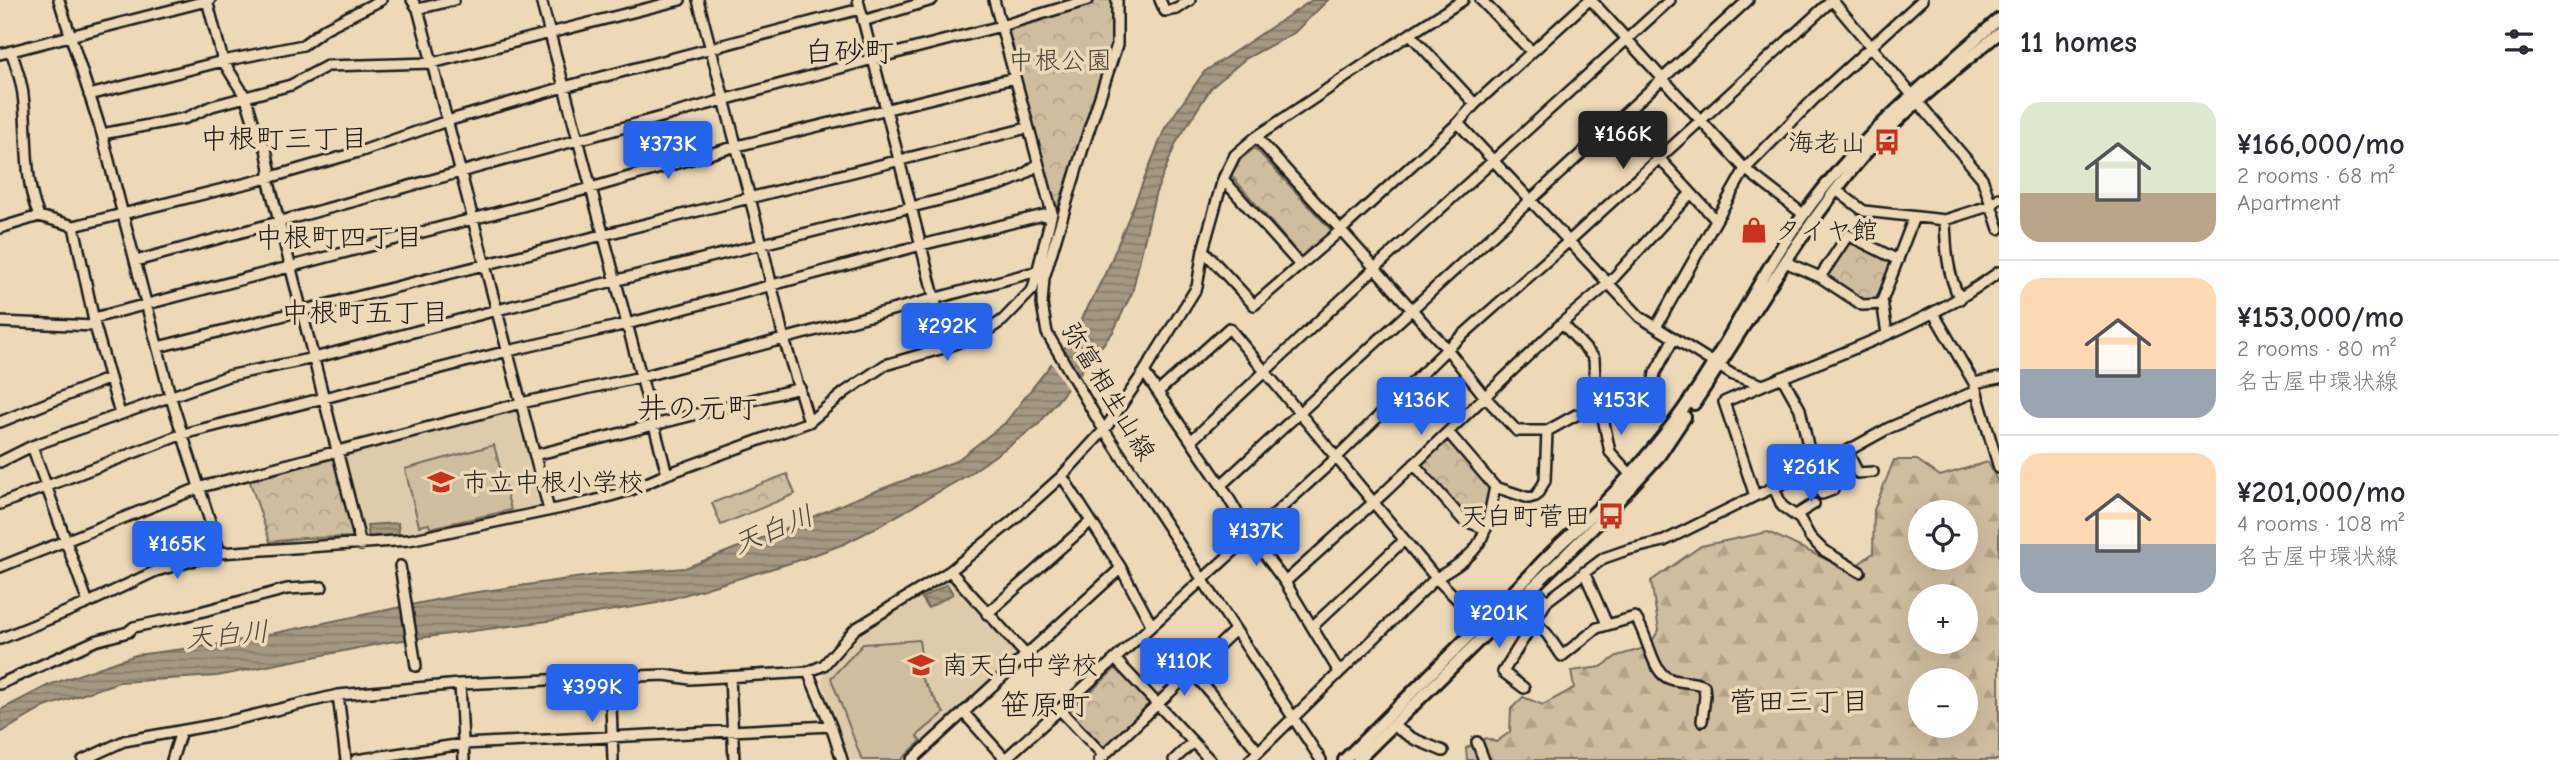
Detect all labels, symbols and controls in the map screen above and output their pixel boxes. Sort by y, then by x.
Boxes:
icon: filters [2500,23,2538,61]
text: 11 homes [2020,25,2137,60]
district label: 白砂町 [804,35,894,70]
park label: 中根公園 [1008,46,1112,76]
pin: ¥166K [1574,111,1672,171]
text: ¥166K [1594,120,1652,147]
pin: ¥373K [619,122,717,181]
district label: 中根町三丁目 [200,123,368,155]
bus stop icon: 海老山 [1872,127,1902,157]
text: ¥166,000/mo [2237,127,2405,162]
place label: 海老山 [1788,128,1866,158]
text: ¥373K [639,130,697,157]
icon: home [2076,130,2160,214]
text: 2 rooms · 68 m² [2237,162,2395,189]
text: Apartment [2237,189,2340,216]
shop icon: タイヤ館 [1739,215,1769,245]
place label: タイヤ館 [1775,216,1878,246]
district label: 中根町四丁目 [255,222,423,254]
district label: 中根町五丁目 [281,297,449,329]
text: ¥153,000/mo [2237,300,2404,335]
pin: ¥292K [898,304,996,363]
icon: home [2076,306,2160,390]
text: ¥292K [917,312,977,339]
street label: 弥富相生山線 [1055,317,1161,466]
text: 2 rooms · 80 m² [2237,335,2396,362]
text: 名古屋中環状線 [2237,368,2398,395]
pin: ¥136K [1372,378,1470,437]
pin: ¥153K [1572,378,1670,437]
text: ¥136K [1393,386,1449,413]
text: ¥153K [1593,386,1649,413]
district label: 井の元町 [637,391,757,426]
pin: ¥261K [1762,444,1860,504]
text: ¥261K [1783,453,1839,480]
school or university icon: 市立中根小学校 [426,467,456,497]
place label: 市立中根小学校 [462,468,644,498]
text: ¥201,000/mo [2237,475,2405,510]
icon: home [2076,481,2160,565]
water label: 天白川 [728,499,818,560]
map controls [1908,500,1978,738]
button: locate [1908,500,1978,570]
bus stop icon: 天白町菅田 [1596,501,1626,531]
place label: 天白町菅田 [1460,502,1590,532]
pin: ¥137K [1207,508,1305,568]
text: 4 rooms · 108 m² [2237,510,2404,537]
text: ¥137K [1229,517,1284,544]
pin: ¥165K [128,522,226,581]
text: ¥165K [148,530,206,557]
text: 名古屋中環状線 [2237,543,2398,570]
button: + [1908,584,1978,654]
pin: ¥201K [1450,590,1548,650]
text: ¥201K [1470,599,1528,626]
water label: 天白川 [184,615,270,655]
pin: ¥110K [1135,638,1233,698]
text: ¥110K [1156,647,1212,674]
school or university icon: 南天白中学校 [906,650,936,680]
place label: 南天白中学校 [942,651,1098,681]
pin: ¥399K [543,664,641,724]
button: − [1908,668,1978,738]
text: ¥399K [562,673,622,700]
district label: 菅田三丁目 [1729,686,1869,718]
district label: 笹原町 [1000,688,1090,723]

